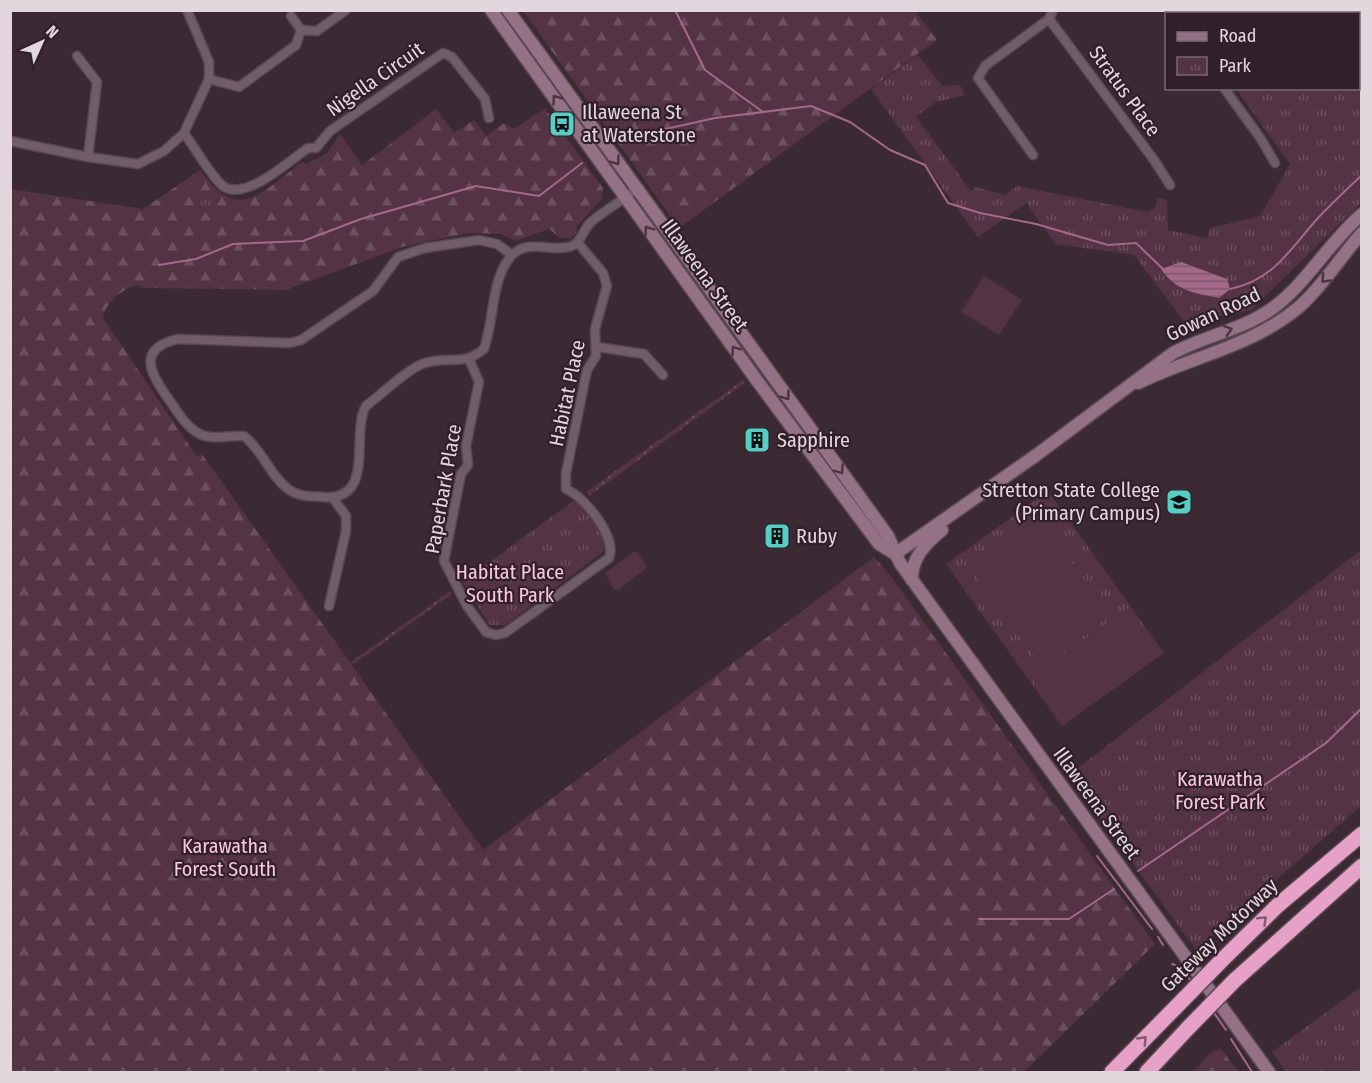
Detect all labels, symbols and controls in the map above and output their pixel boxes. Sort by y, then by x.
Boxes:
north arrow [12,12,72,72]
legend [1165,12,1360,90]
text: N [42,22,62,42]
text: Road [1219,25,1256,47]
street label: Nigella Circuit [322,36,429,121]
street label: Stratus Place [1084,41,1166,141]
text: Park [1219,55,1252,77]
one-way arrow [552,94,563,105]
place label: Illaweena St at Waterstone [582,100,696,147]
bus stop icon: Illaweena St at Waterstone [547,109,577,139]
one-way arrow [608,154,619,165]
street label: Illaweena Street [656,214,754,336]
one-way arrow [644,225,655,236]
one-way arrow [1321,272,1332,283]
street label: Gowan Road [1162,282,1264,346]
one-way arrow [1222,325,1233,338]
street label: Habitat Place [544,338,590,448]
one-way arrow [732,345,743,356]
one-way arrow [779,389,790,400]
street label: Paperbark Place [420,422,466,556]
building icon: Sapphire [742,425,772,455]
place label: Sapphire [777,428,850,452]
one-way arrow [833,464,844,475]
place label: Stretton State College (Primary Campus) [982,478,1160,525]
school or university icon: Stretton State College (Primary Campus) [1164,487,1194,517]
building icon: Ruby [762,521,792,551]
place label: Ruby [796,524,837,548]
park label: Habitat Place South Park [456,560,564,607]
street label: Illaweena Street [1048,742,1146,864]
park label: Karawatha Forest Park [1175,767,1266,814]
park label: Karawatha Forest South [174,834,276,881]
street label: Gateway Motorway [1156,873,1282,997]
one-way arrow [1256,916,1266,927]
one-way arrow [1136,1037,1147,1048]

